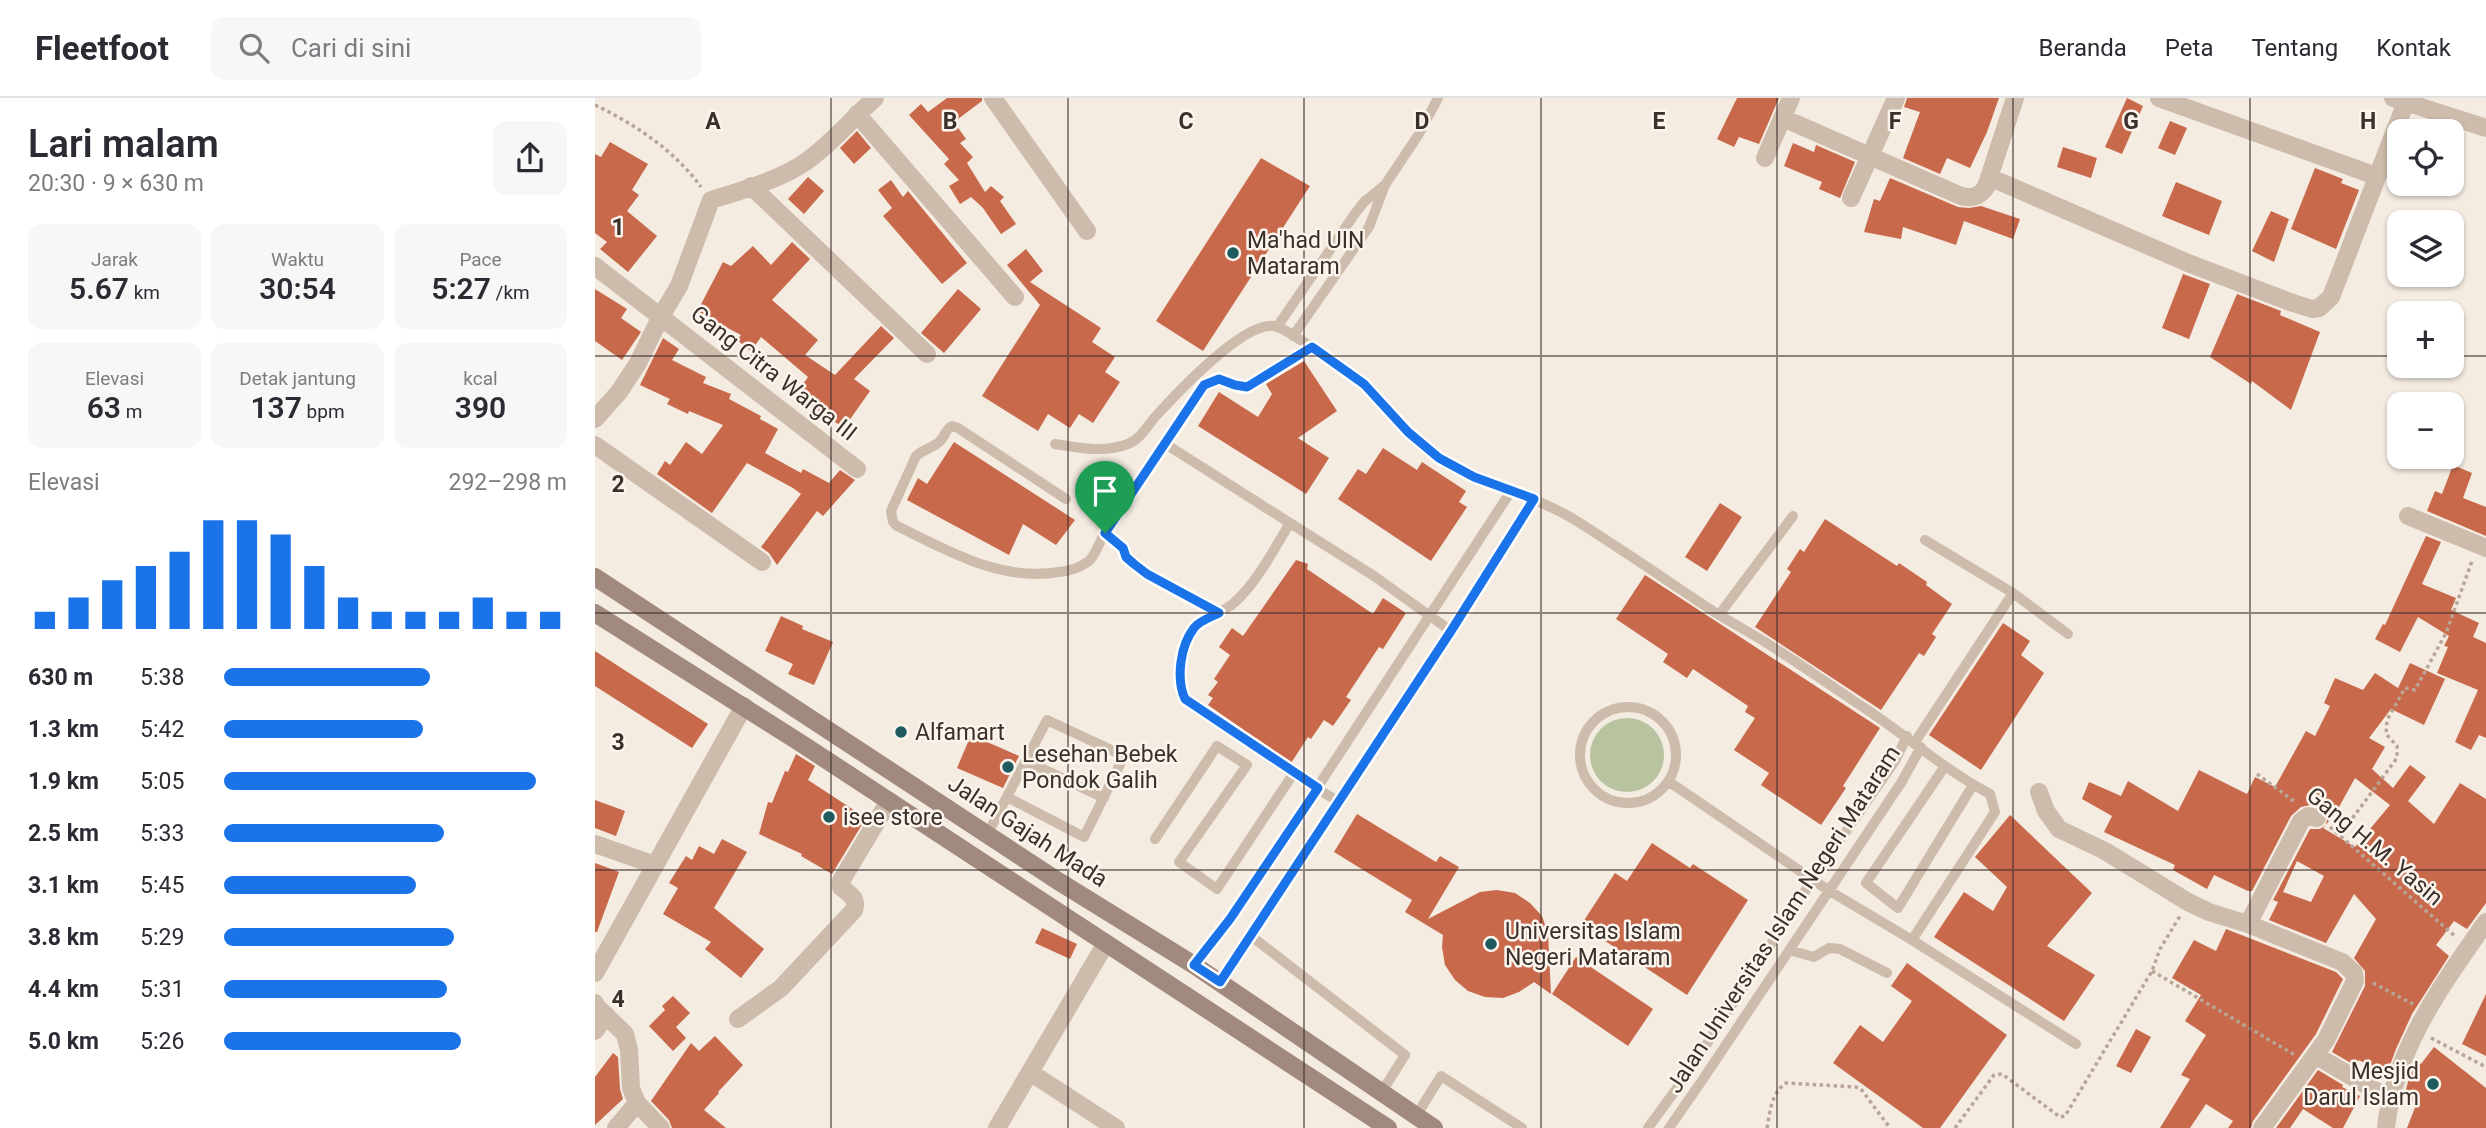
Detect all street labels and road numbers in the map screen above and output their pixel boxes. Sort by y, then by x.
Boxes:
street label: Gang Citra Warga III [685,300,862,447]
street label: Jalan Universitas Islam Negeri Mataram [1661,741,1906,1098]
street label: Jalan Gajah Mada [943,770,1112,893]
street label: Gang H.M. Yasin [2301,782,2448,911]

